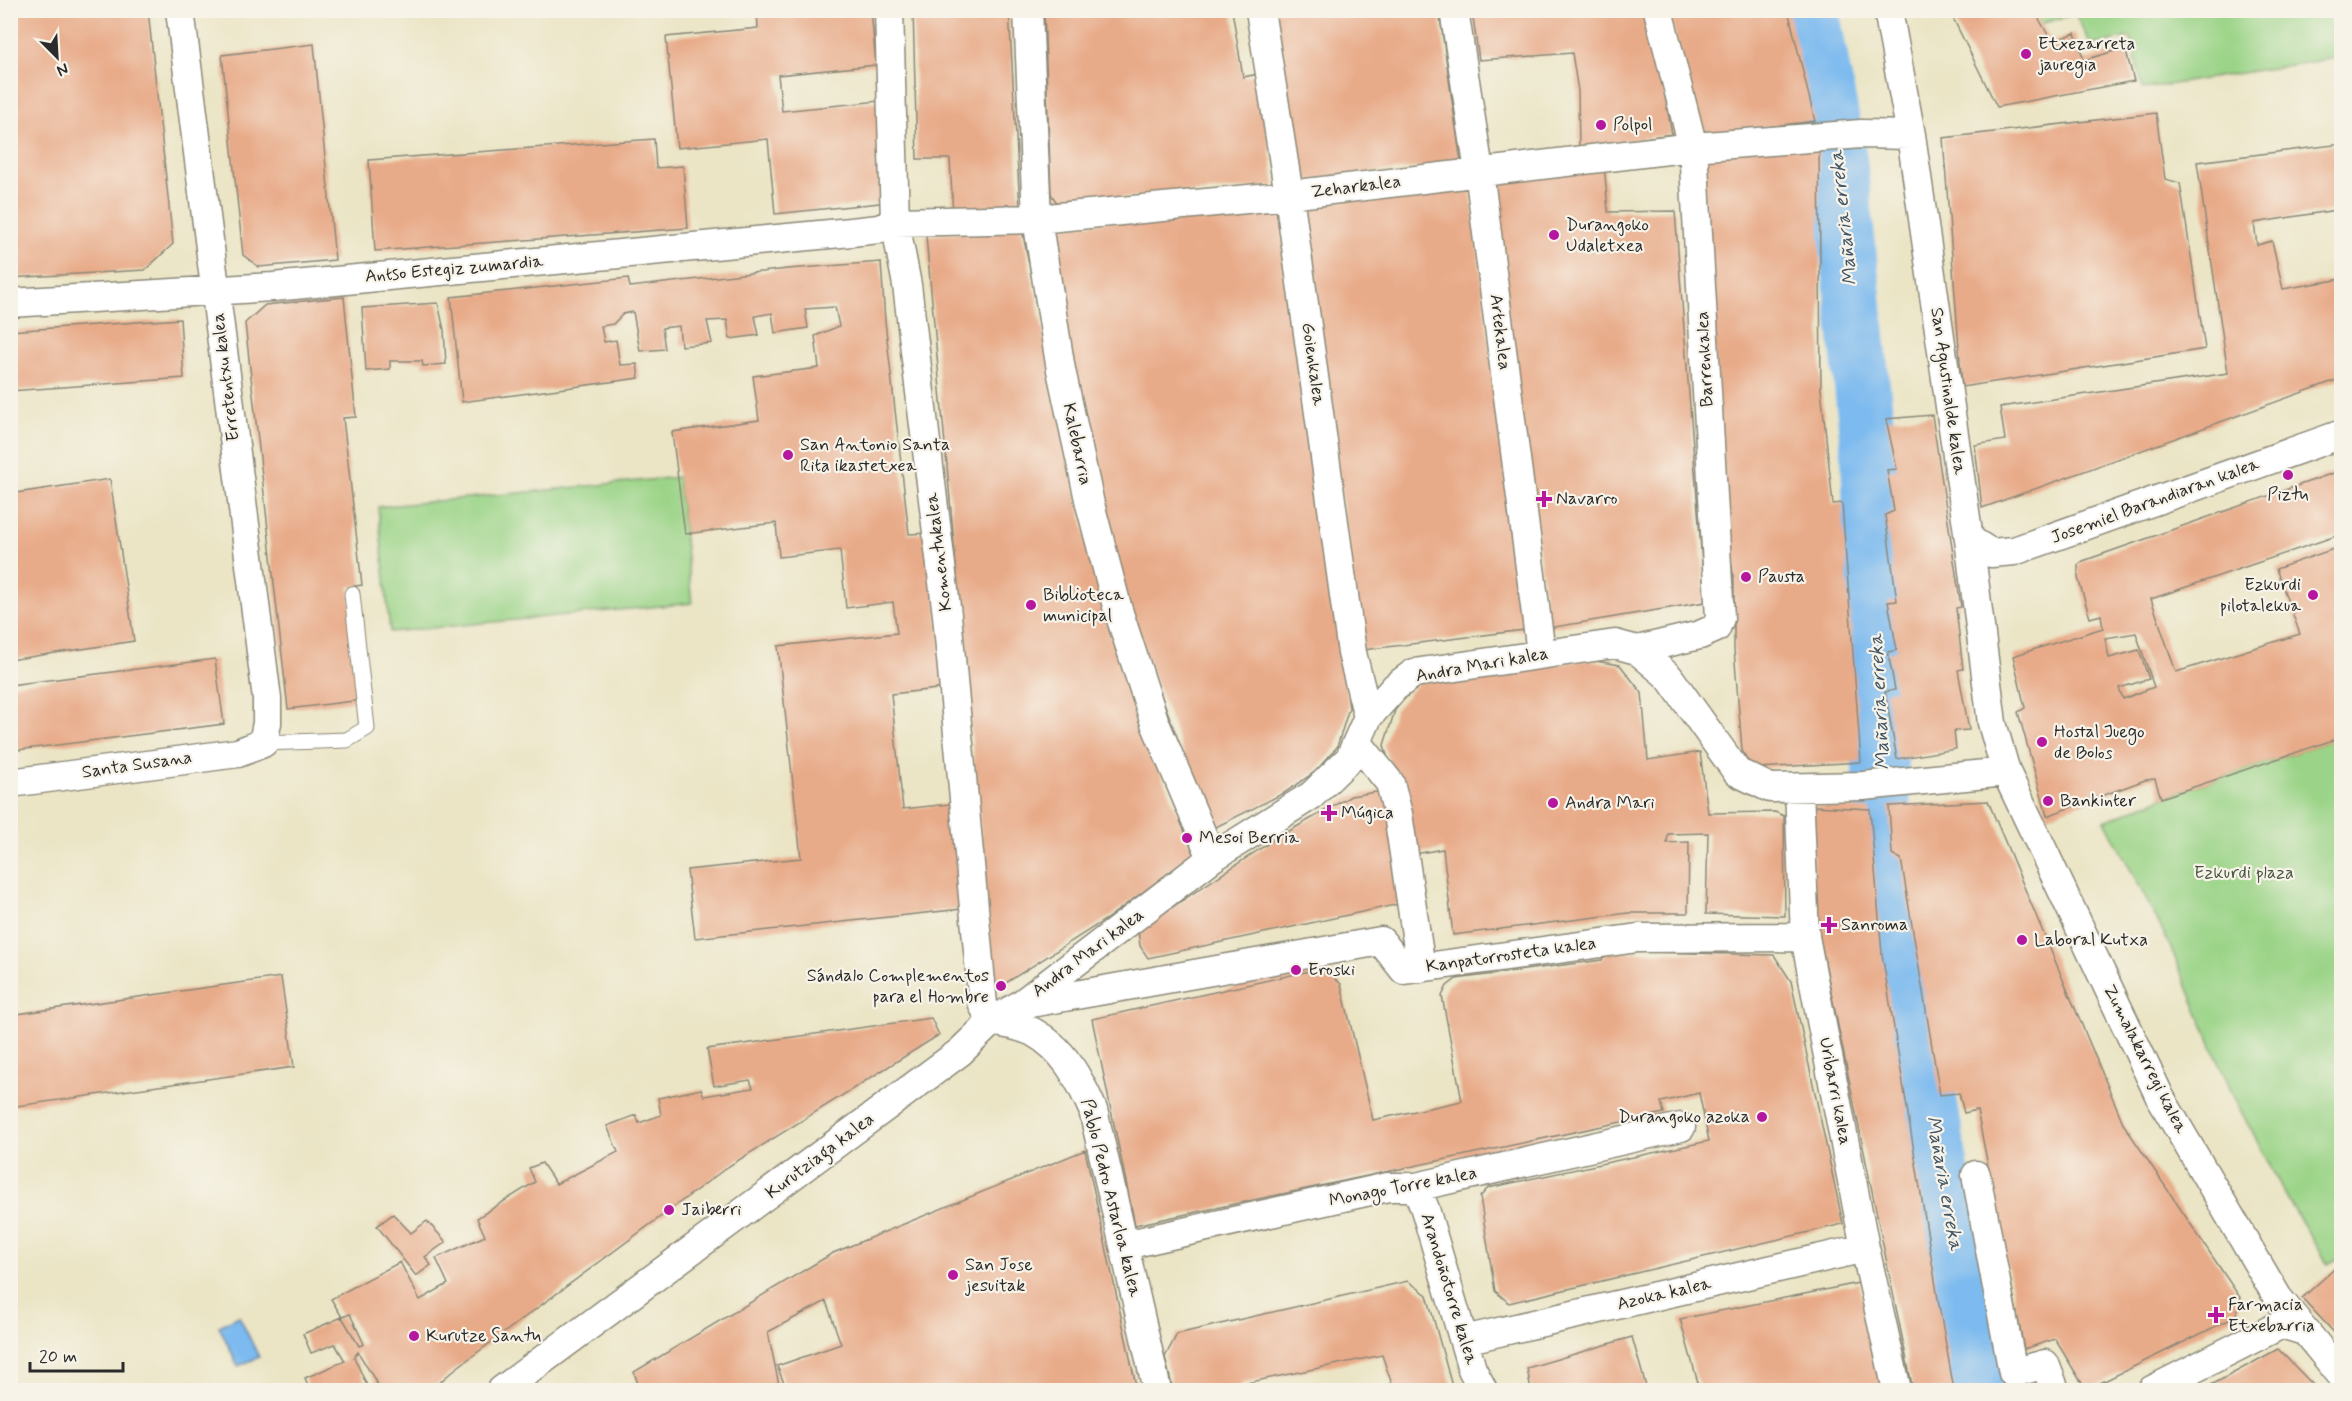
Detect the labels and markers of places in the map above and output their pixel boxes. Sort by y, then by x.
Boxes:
place label: Etxezarreta jauregia [2037,32,2135,78]
marker: Etxezarreta jauregia [2019,47,2033,61]
place label: Polpol [1613,113,1653,137]
marker: Polpol [1594,118,1608,132]
place label: Durangoko Udaletxea [1566,213,1649,258]
marker: Durangoko Udaletxea [1547,228,1561,242]
place label: San Antonio Santa Rita ikastetxea [800,433,950,478]
marker: San Antonio Santa Rita ikastetxea [781,448,795,462]
marker: Piztu [2281,468,2295,482]
place label: Piztu [2267,483,2309,507]
place label: Navarro [1556,487,1618,511]
marker: Navarro [1537,492,1551,506]
place label: Pausta [1758,565,1805,589]
marker: Pausta [1739,570,1753,584]
place label: Ezkurdi pilotalekua [2220,573,2301,618]
place label: Biblioteca municipal [1043,583,1124,628]
marker: Ezkurdi pilotalekua [2306,588,2320,602]
marker: Biblioteca municipal [1024,598,1038,612]
place label: Hostal Juego de Bolos [2054,720,2145,765]
marker: Hostal Juego de Bolos [2035,735,2049,749]
place label: Bankinter [2060,789,2137,813]
place label: Andra Mari [1565,791,1655,815]
marker: Bankinter [2041,794,2055,808]
marker: Andra Mari [1546,796,1560,810]
place label: Múgica [1341,801,1394,825]
marker: Múgica [1322,806,1336,820]
place label: Mesoi Berria [1199,826,1299,850]
marker: Mesoi Berria [1180,831,1194,845]
place label: Sanroma [1841,913,1908,937]
marker: Sanroma [1822,918,1836,932]
place label: Laboral Kutxa [2034,928,2148,952]
marker: Laboral Kutxa [2015,933,2029,947]
place label: Eroski [1308,958,1355,982]
marker: Eroski [1289,963,1303,977]
place label: Sándalo Complementos para el Hombre [807,964,989,1009]
marker: Sándalo Complementos para el Hombre [994,979,1008,993]
place label: Durangoko azoka [1618,1105,1750,1129]
marker: Durangoko azoka [1755,1110,1769,1124]
place label: Jaiberri [681,1198,741,1222]
marker: Jaiberri [662,1203,676,1217]
place label: San Jose jesuitak [964,1253,1033,1298]
marker: San Jose jesuitak [946,1268,960,1282]
place label: Farmacia Etxebarria [2228,1293,2315,1338]
marker: Farmacia Etxebarria [2209,1308,2223,1322]
place label: Kurutze Santu [426,1324,541,1348]
marker: Kurutze Santu [407,1329,421,1343]

